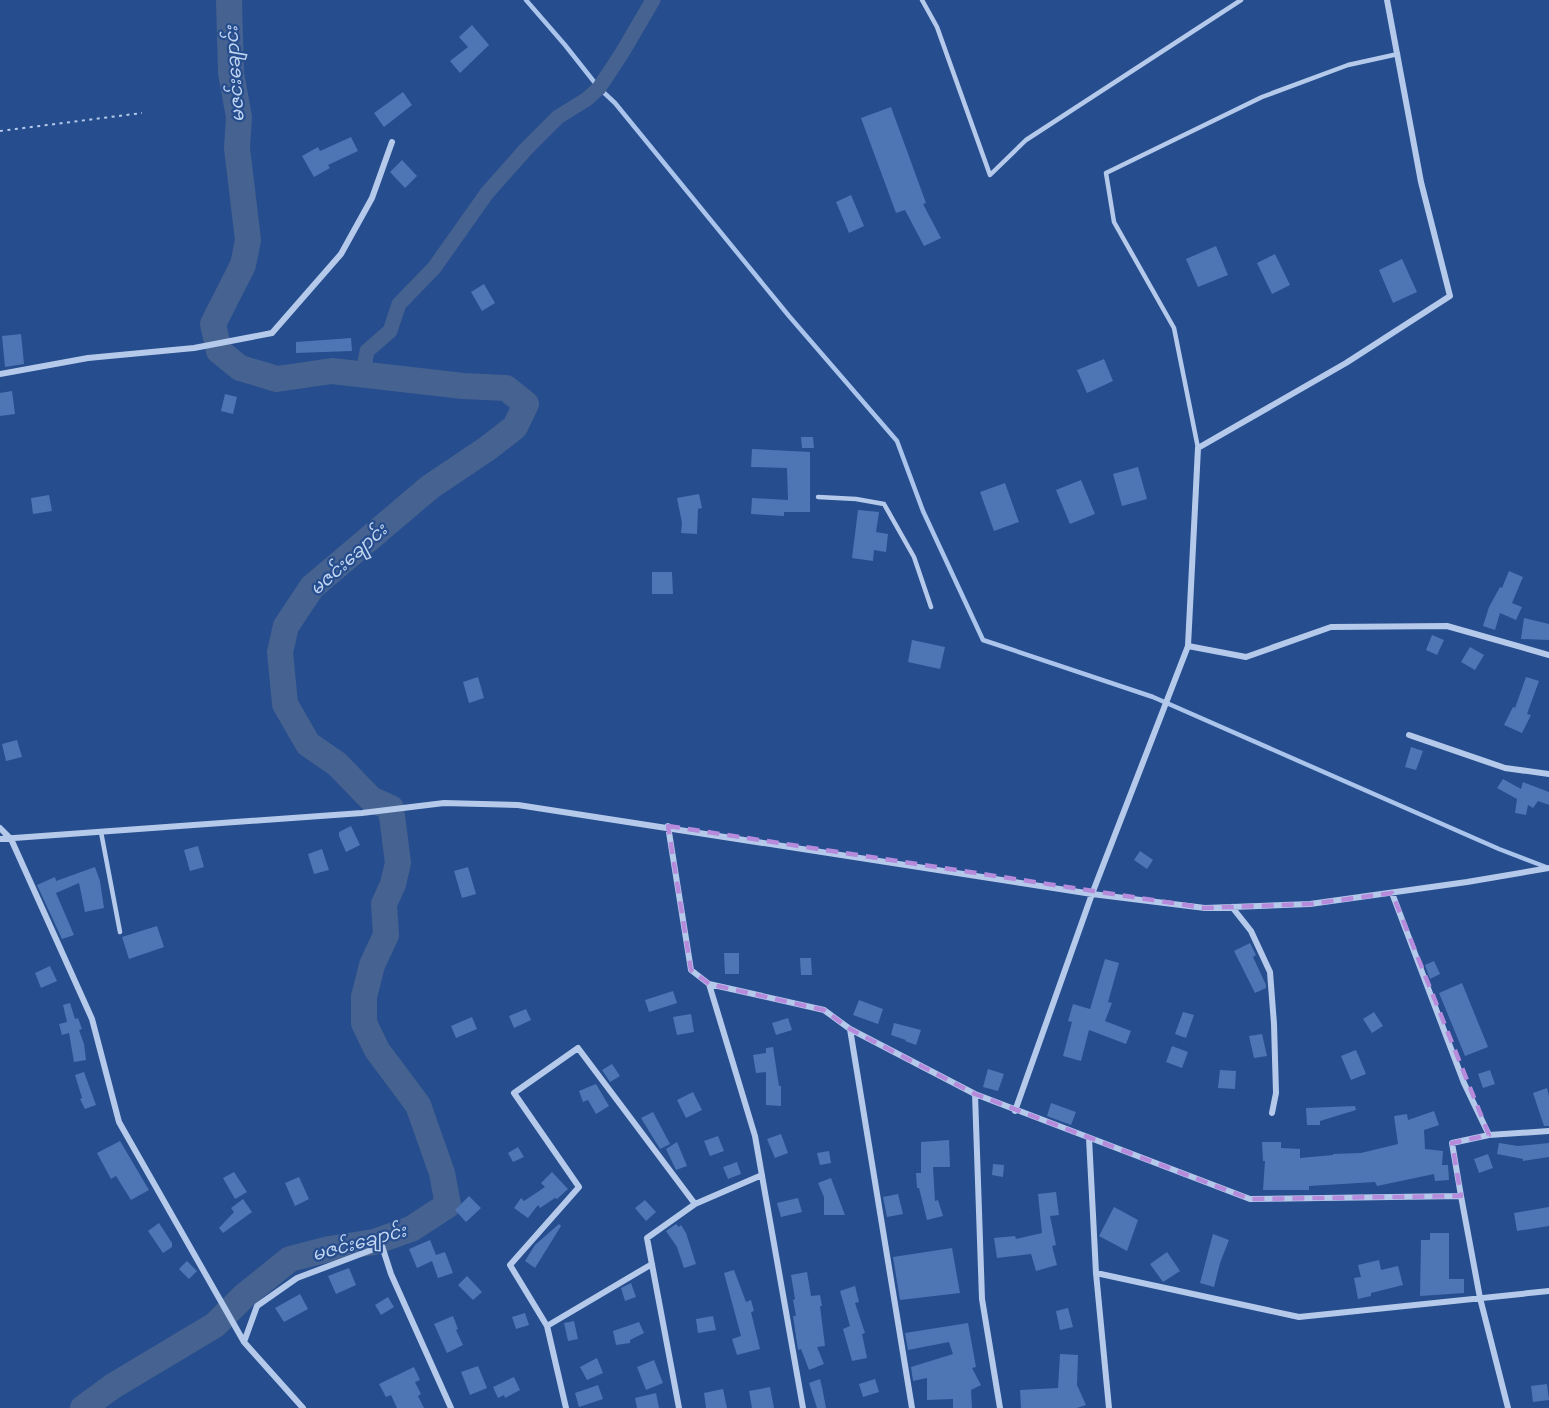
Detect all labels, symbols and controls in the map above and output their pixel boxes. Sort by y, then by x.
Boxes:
water label: မဇင်းချောင်း [218,23,253,123]
water label: မဇင်းချောင်း [304,516,396,603]
water label: မဇင်းချောင်း [309,1217,411,1269]

